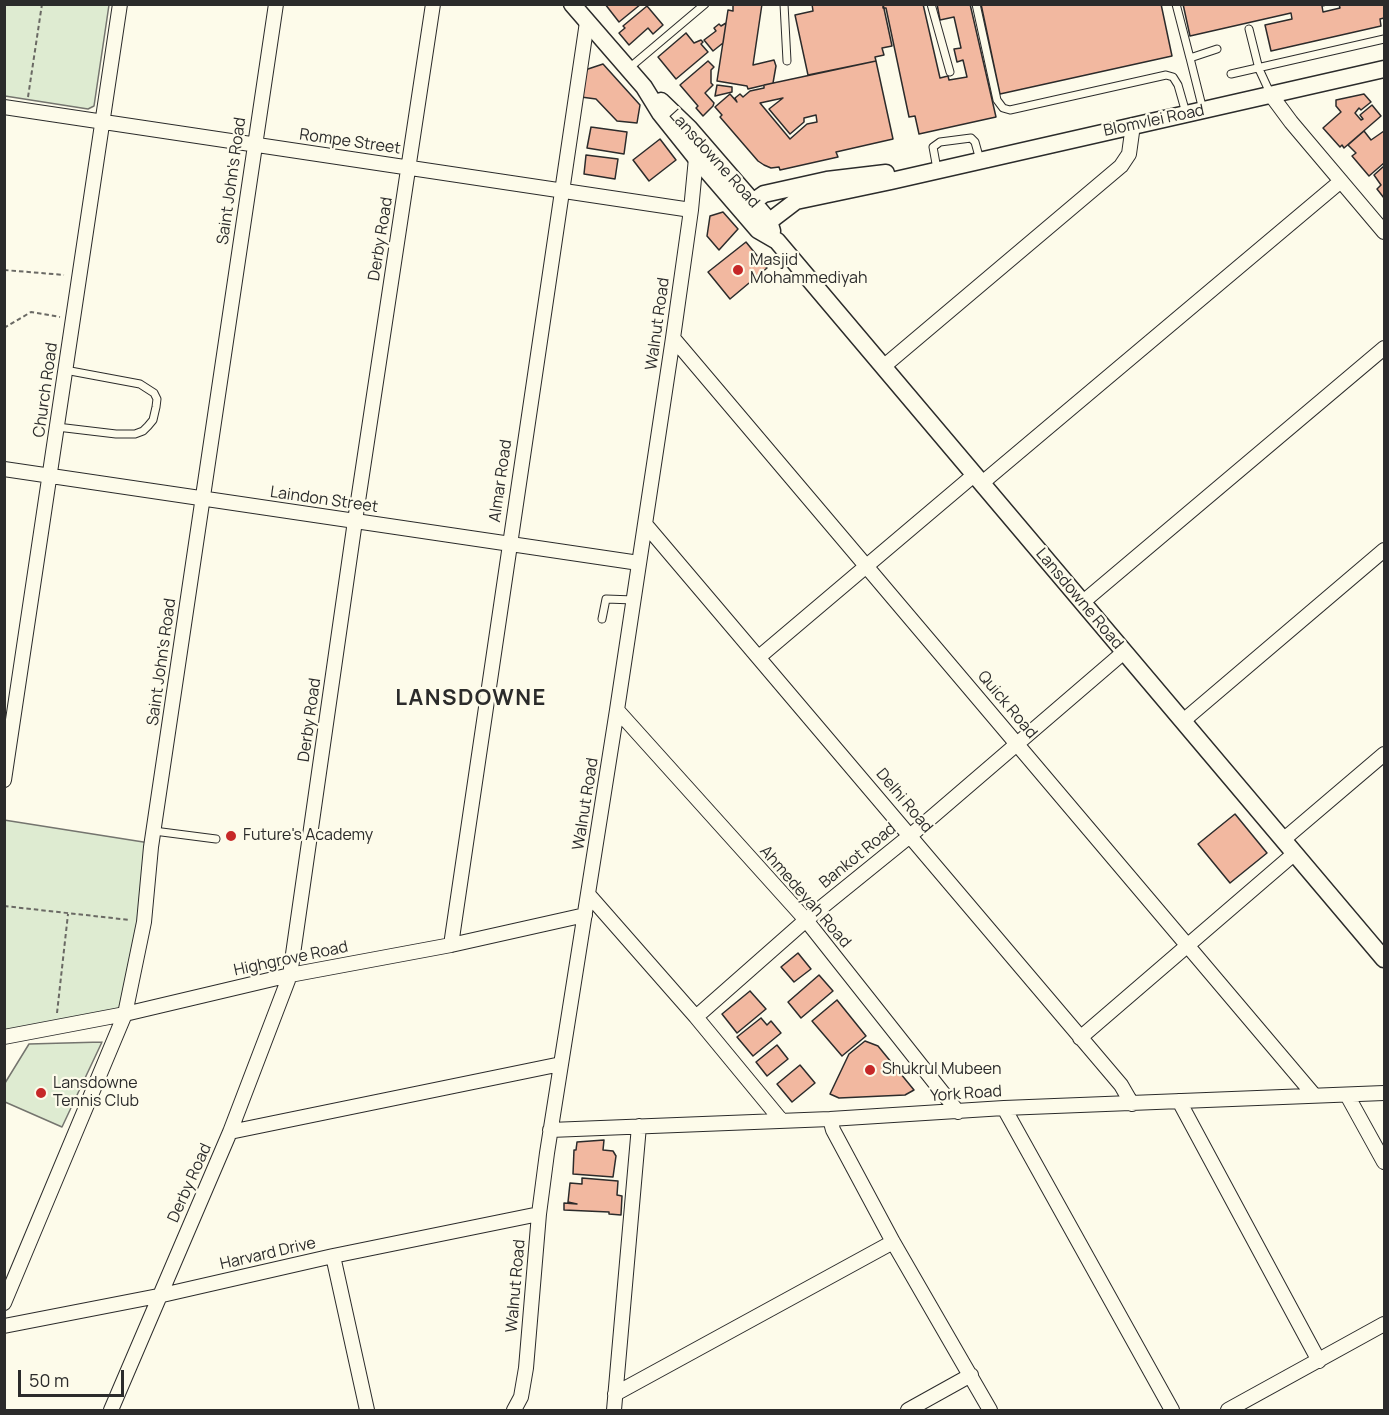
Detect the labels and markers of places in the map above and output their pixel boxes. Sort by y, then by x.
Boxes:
place label: Masjid Mohammediyah [750,251,867,289]
marker: Masjid Mohammediyah [731,263,745,277]
place label: Future's Academy [243,826,373,846]
marker: Future's Academy [224,829,238,843]
place label: Shukrul Mubeen [882,1060,1001,1080]
marker: Shukrul Mubeen [863,1063,877,1077]
place label: Lansdowne Tennis Club [53,1074,139,1112]
marker: Lansdowne Tennis Club [34,1086,48,1100]

